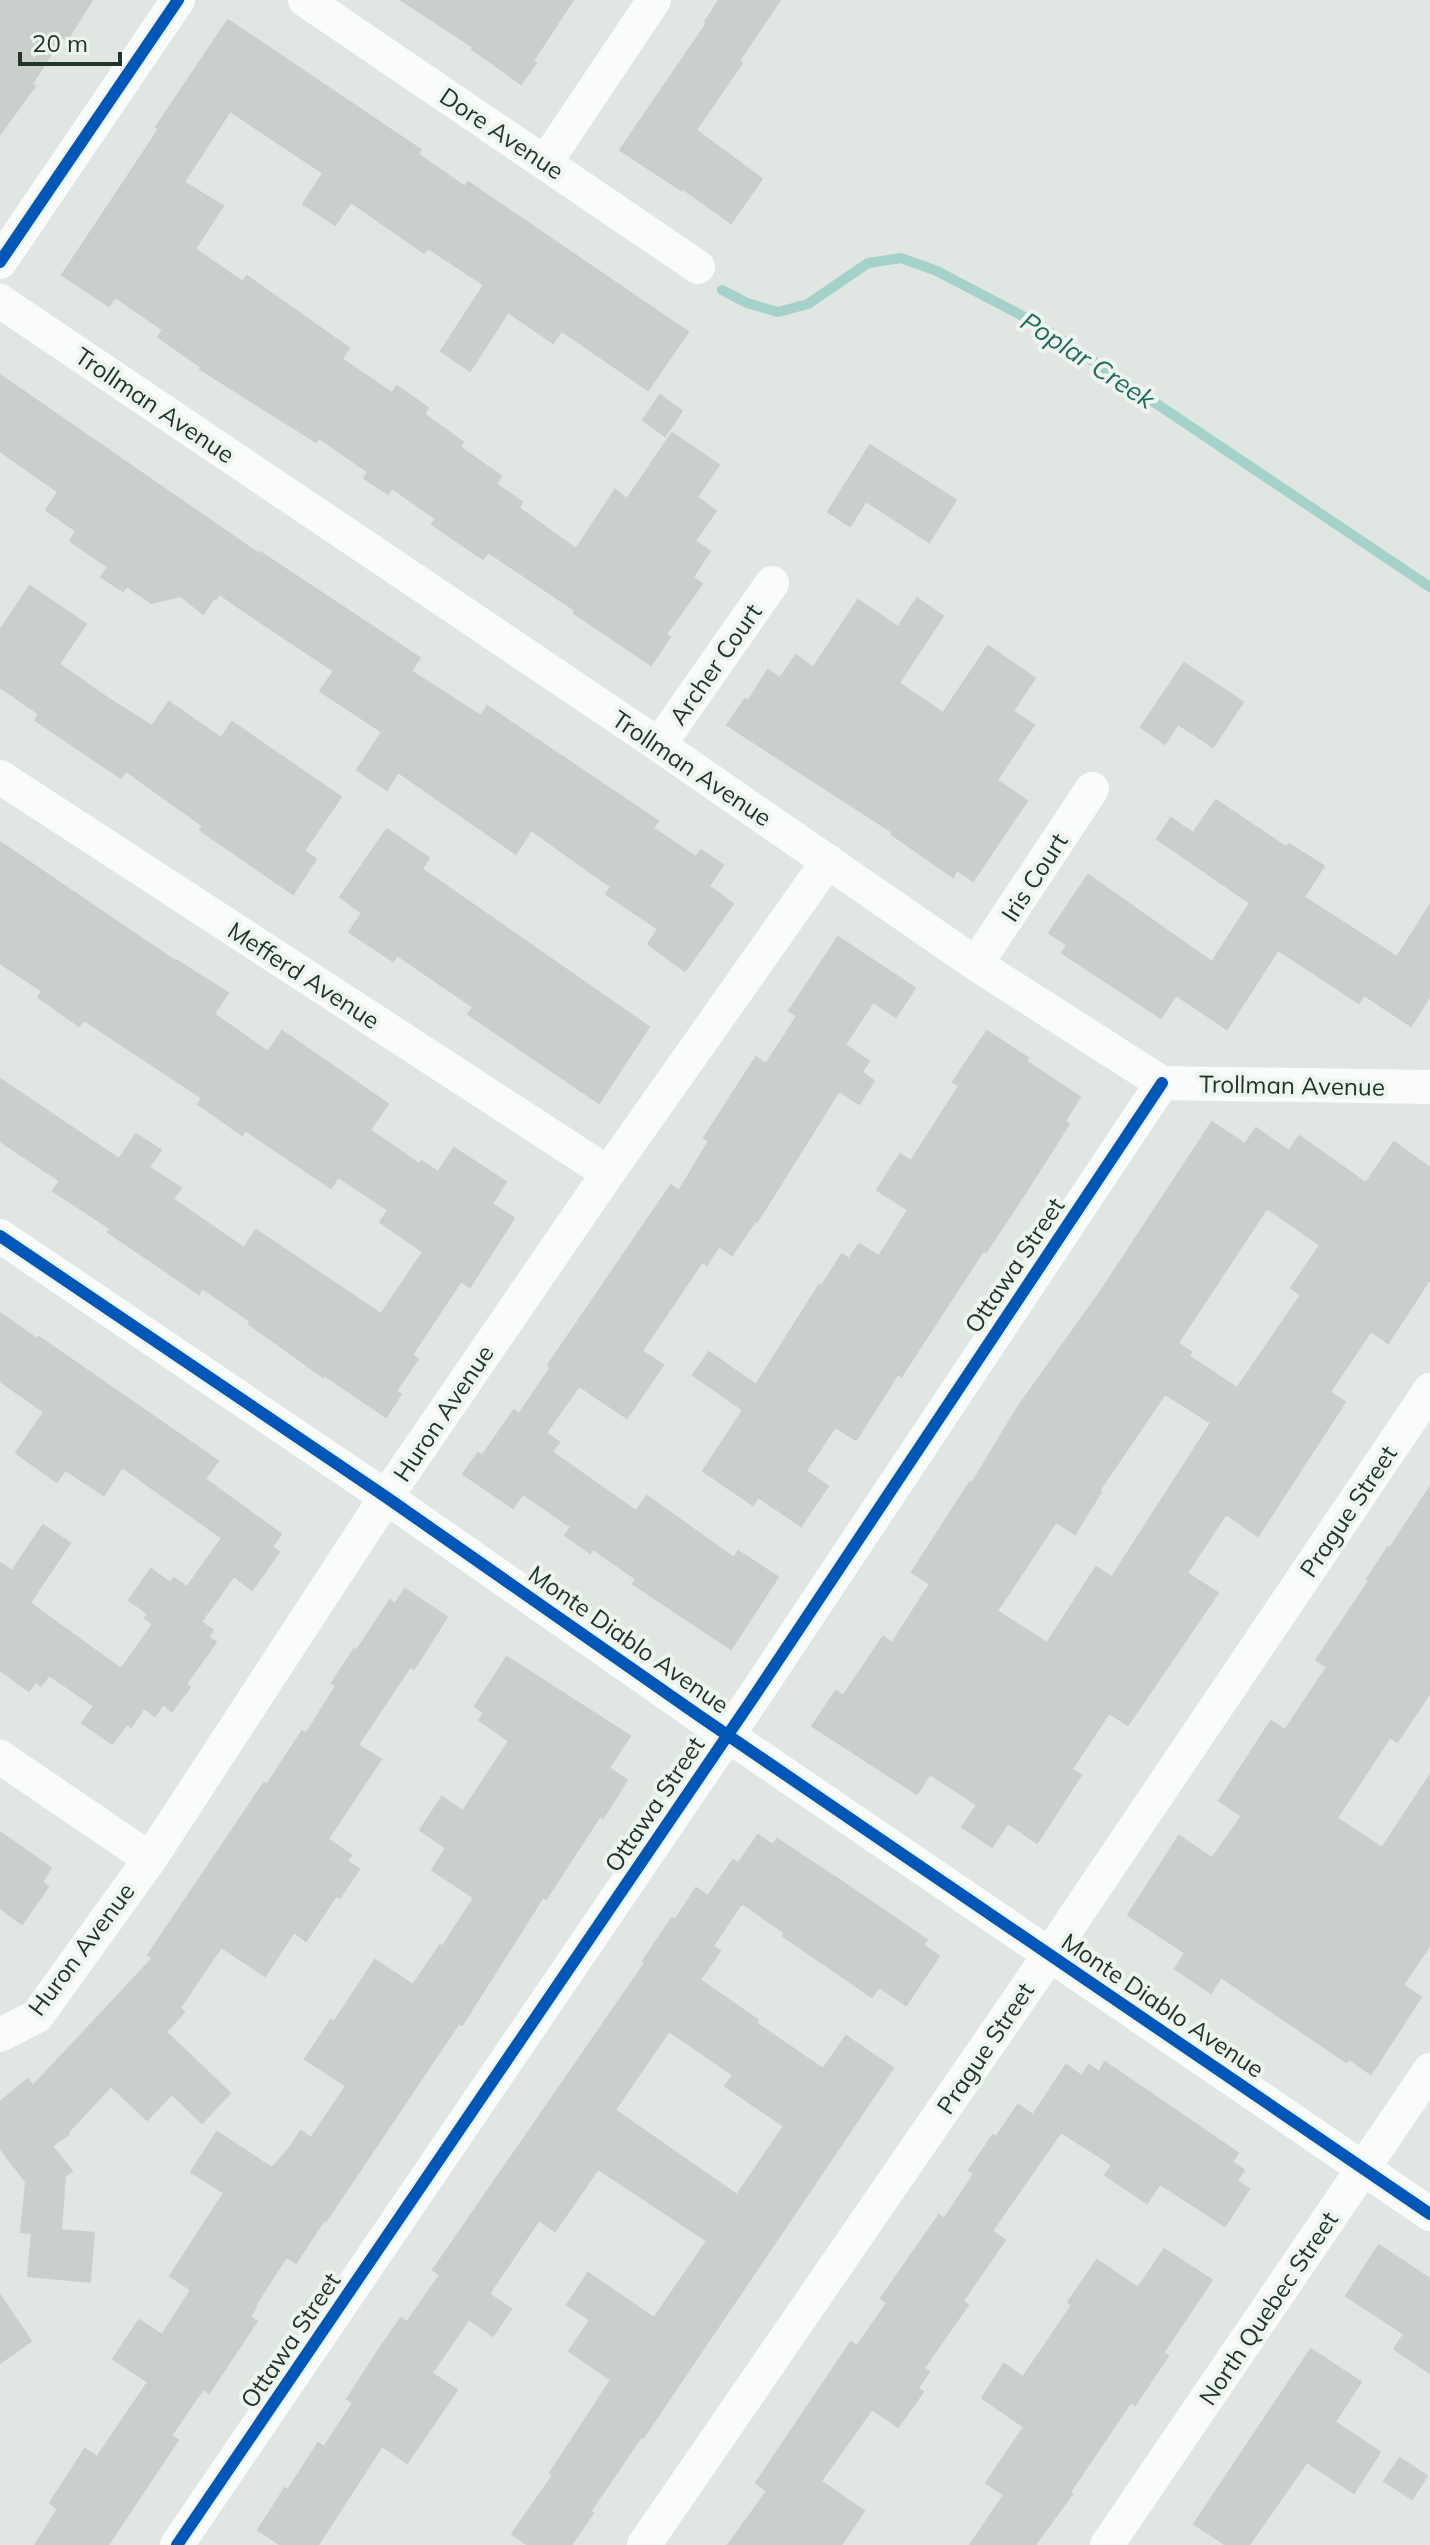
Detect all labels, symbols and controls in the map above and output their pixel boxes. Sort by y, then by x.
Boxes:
scale bar [20,16,120,66]
text: 20 m [32,28,88,58]
street label: Dore Avenue [434,81,570,185]
water label: Poplar Creek [1015,304,1162,416]
street label: Trollman Avenue [70,341,240,469]
street label: Archer Court [662,598,768,730]
street label: Trollman Avenue [607,704,777,832]
street label: Iris Court [994,827,1074,927]
street label: Mefferd Avenue [222,915,386,1035]
street label: Trollman Avenue [1199,1068,1385,1102]
street label: Ottawa Street [958,1192,1070,1338]
street label: Huron Avenue [386,1339,500,1487]
street label: Prague Street [1293,1439,1403,1583]
street label: Monte Diablo Avenue [523,1559,735,1719]
street label: Ottawa Street [598,1731,710,1877]
street label: Huron Avenue [21,1877,141,2021]
street label: Monte Diablo Avenue [1056,1926,1270,2084]
street label: Prague Street [930,1976,1040,2120]
street label: North Quebec Street [1192,2205,1344,2411]
street label: Ottawa Street [234,2267,346,2413]

